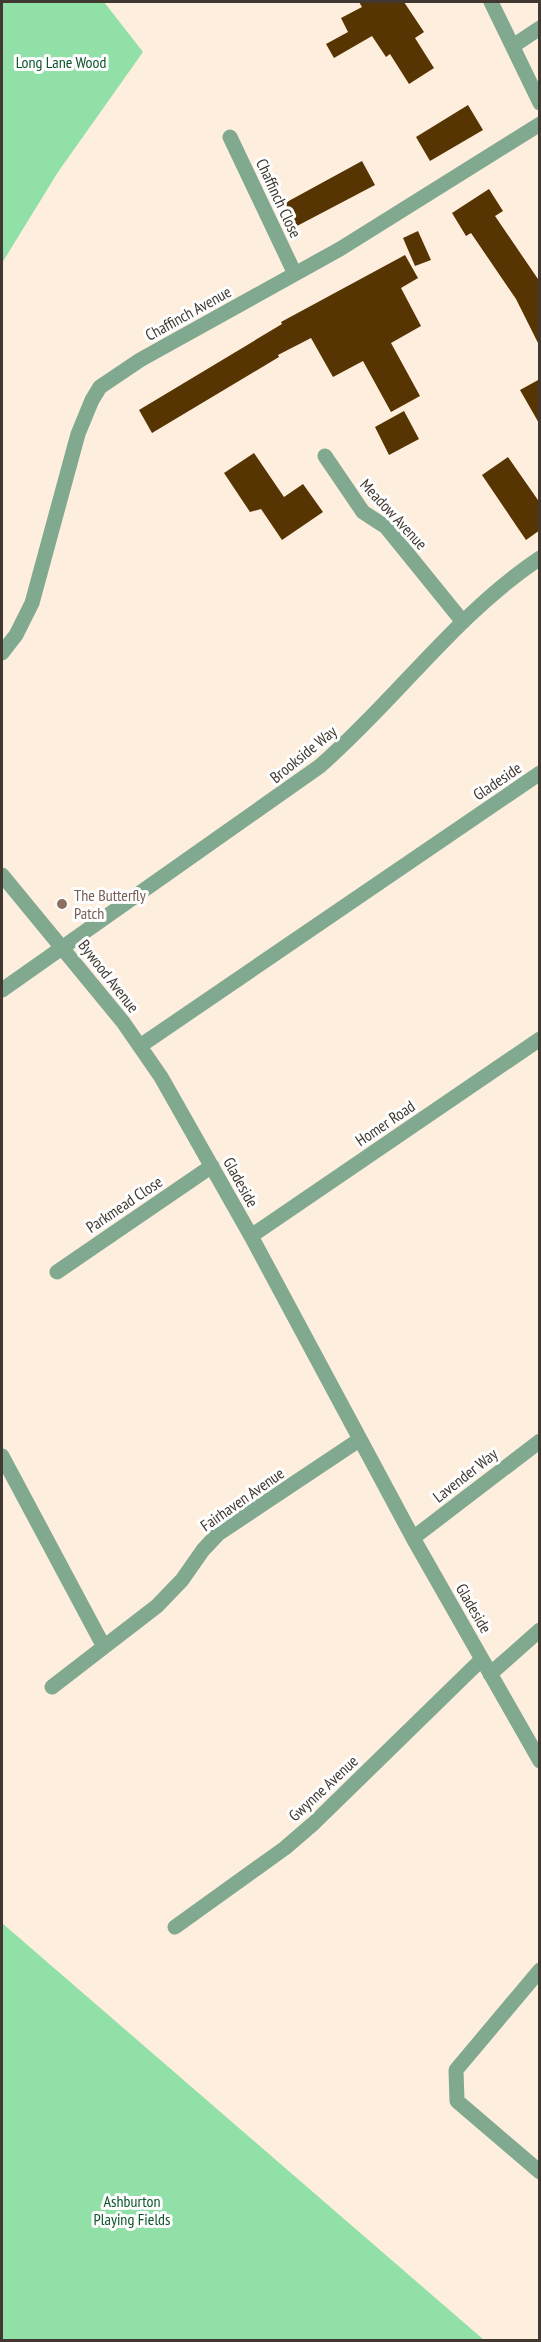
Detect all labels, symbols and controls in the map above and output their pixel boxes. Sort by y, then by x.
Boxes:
park label: Long Lane Wood [16,52,106,72]
street label: Chaffinch Close [252,155,306,241]
street label: Chaffinch Avenue [142,281,234,345]
street label: Meadow Avenue [356,474,432,554]
street label: Brookside Way [266,721,340,787]
street label: Gladeside [469,758,525,804]
place label: The Butterfly Patch [74,885,146,923]
marker: The Butterfly Patch [55,897,69,911]
street label: Bywood Avenue [74,935,144,1017]
street label: Homer Road [351,1096,419,1150]
street label: Gladeside [219,1154,263,1210]
street label: Parkmead Close [82,1171,166,1237]
street label: Lavender Way [429,1444,501,1506]
street label: Fairhaven Avenue [196,1463,288,1535]
street label: Gladeside [452,1580,496,1636]
street label: Gwynne Avenue [284,1751,362,1825]
park label: Ashburton Playing Fields [94,2191,170,2229]

